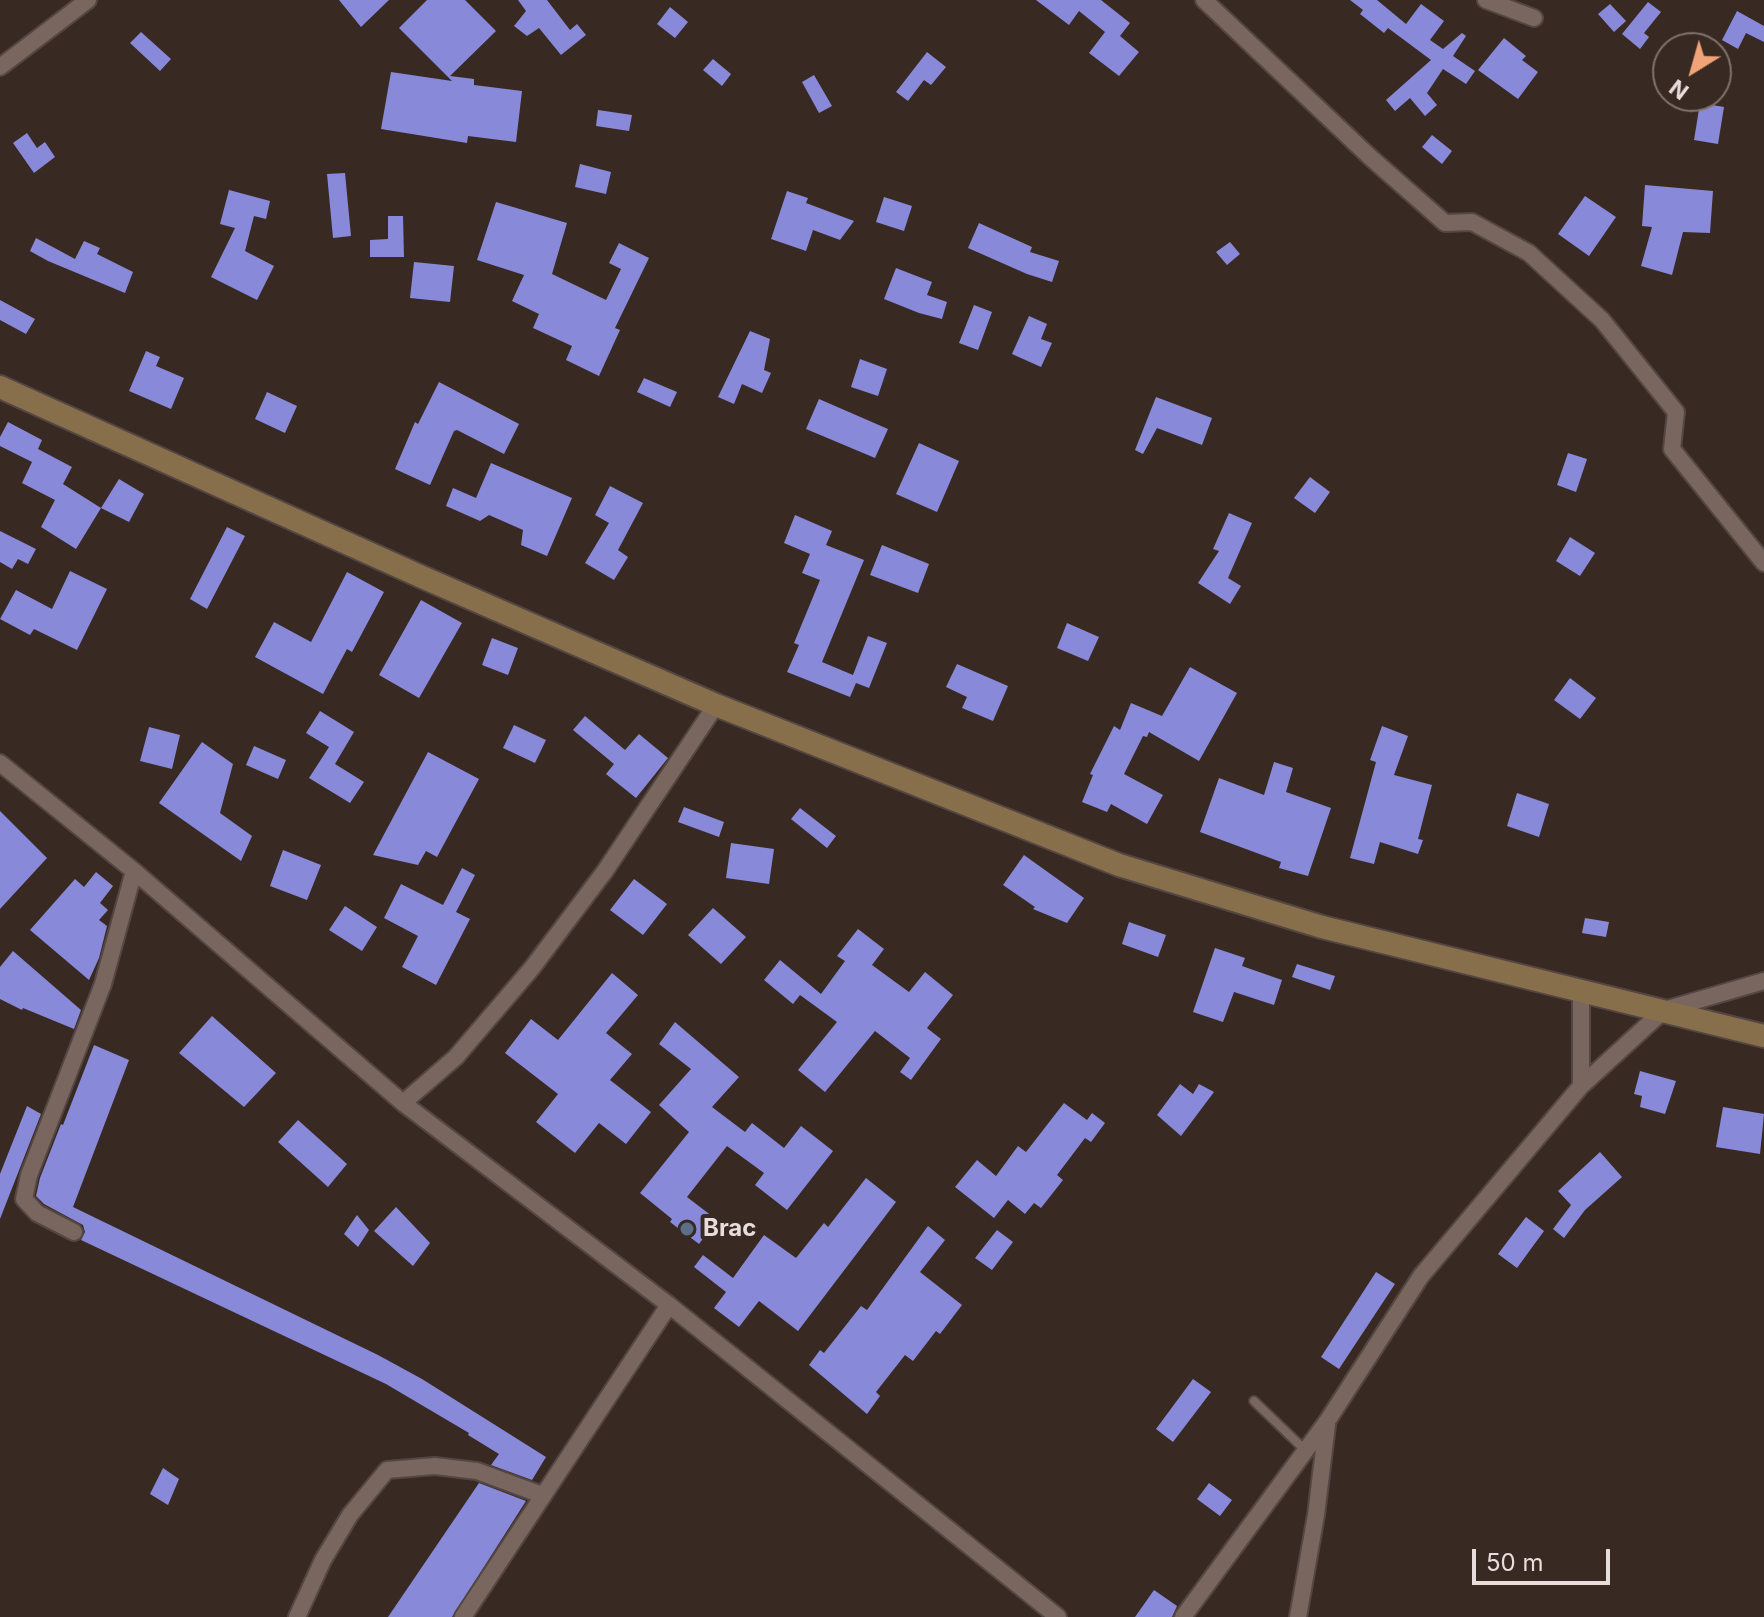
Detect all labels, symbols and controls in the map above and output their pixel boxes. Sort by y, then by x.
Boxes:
north arrow [1652,32,1732,112]
text: N [1664,74,1693,105]
place label: Brac [703,1215,756,1243]
marker: Brac [678,1220,696,1238]
scale bar [1476,1533,1614,1583]
text: 50 m [1486,1548,1544,1577]

